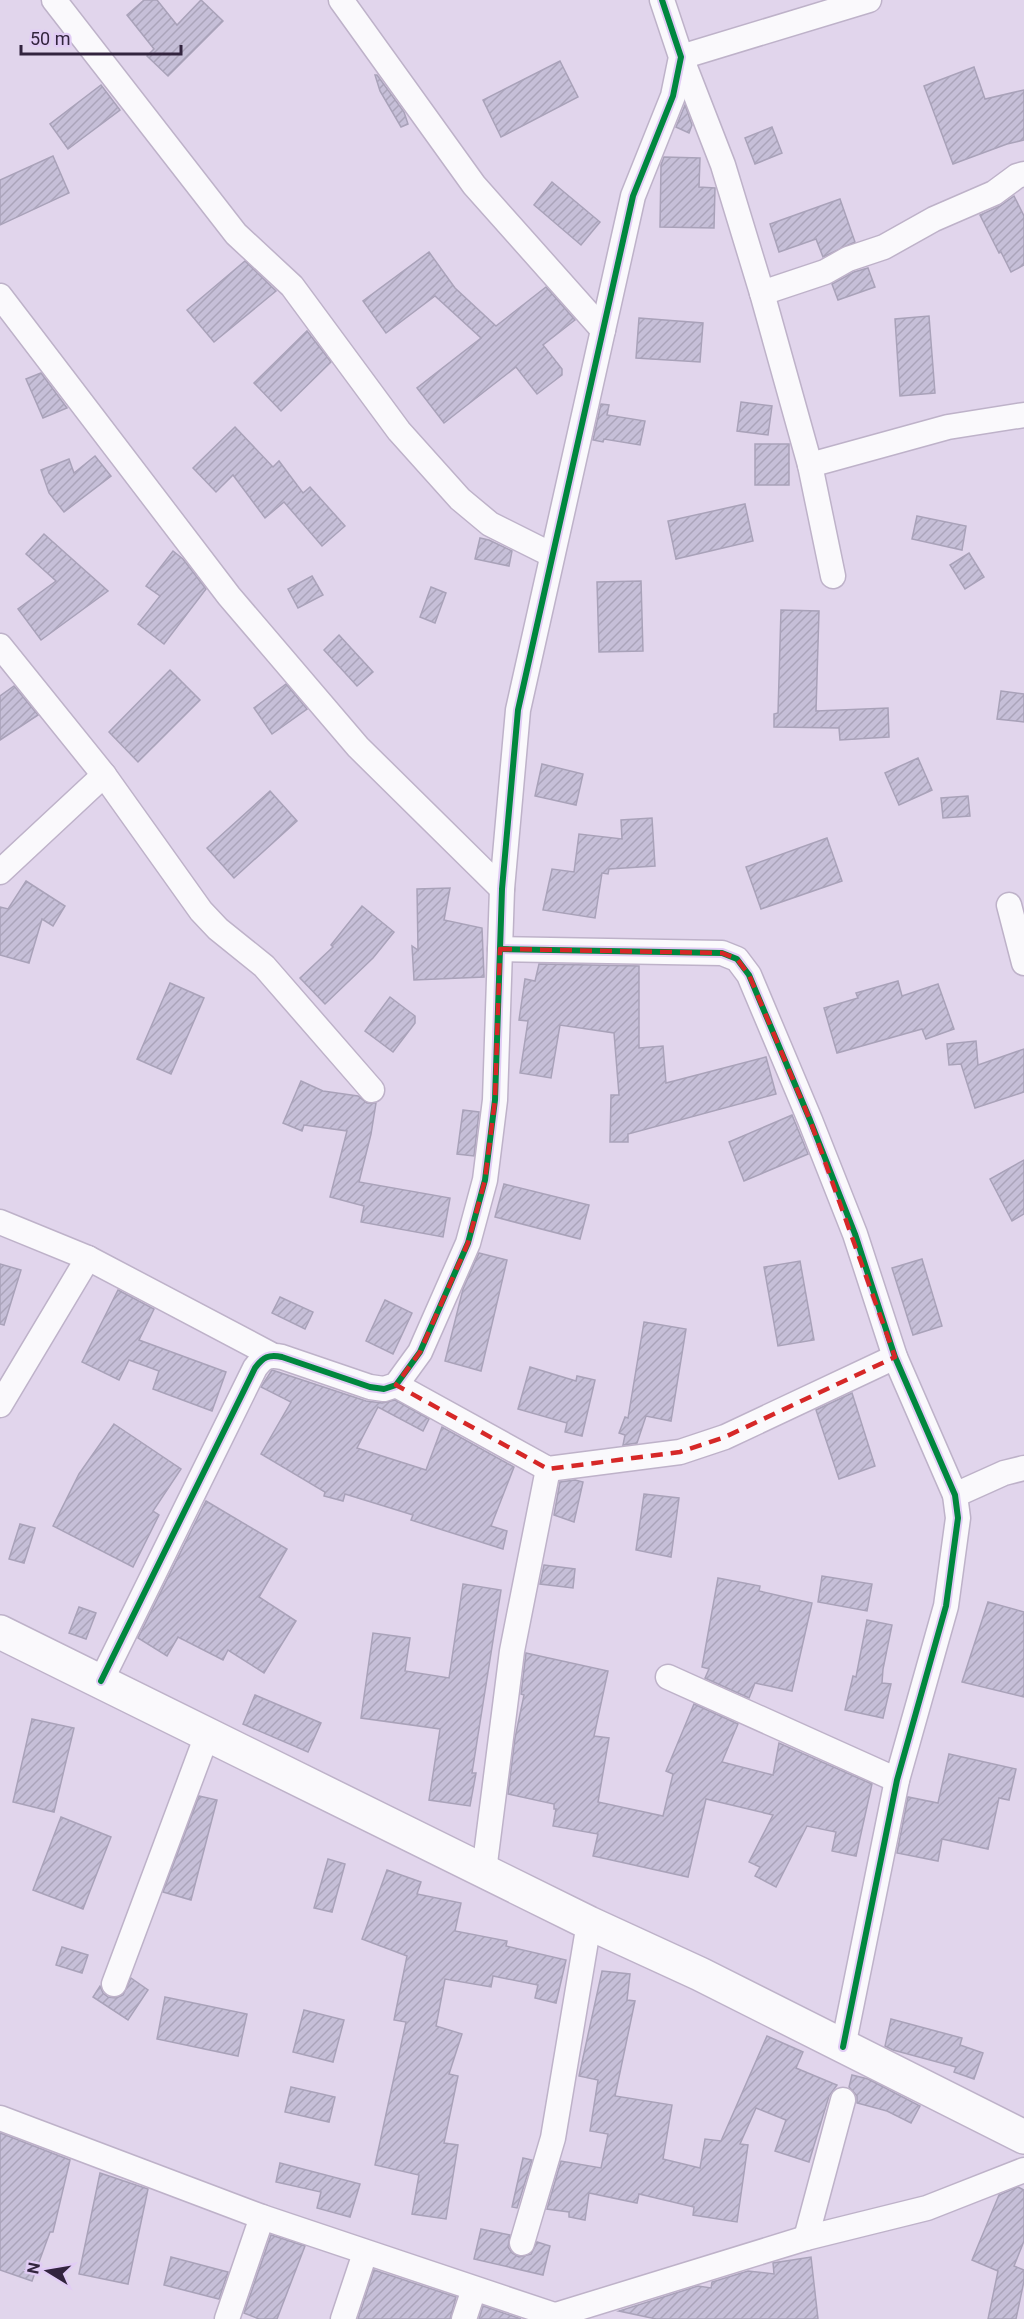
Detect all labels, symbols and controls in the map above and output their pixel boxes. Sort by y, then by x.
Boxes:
scale bar [21,18,182,56]
text: 50 m [30,28,70,49]
north arrow [18,2241,78,2301]
text: N [23,2261,44,2276]

